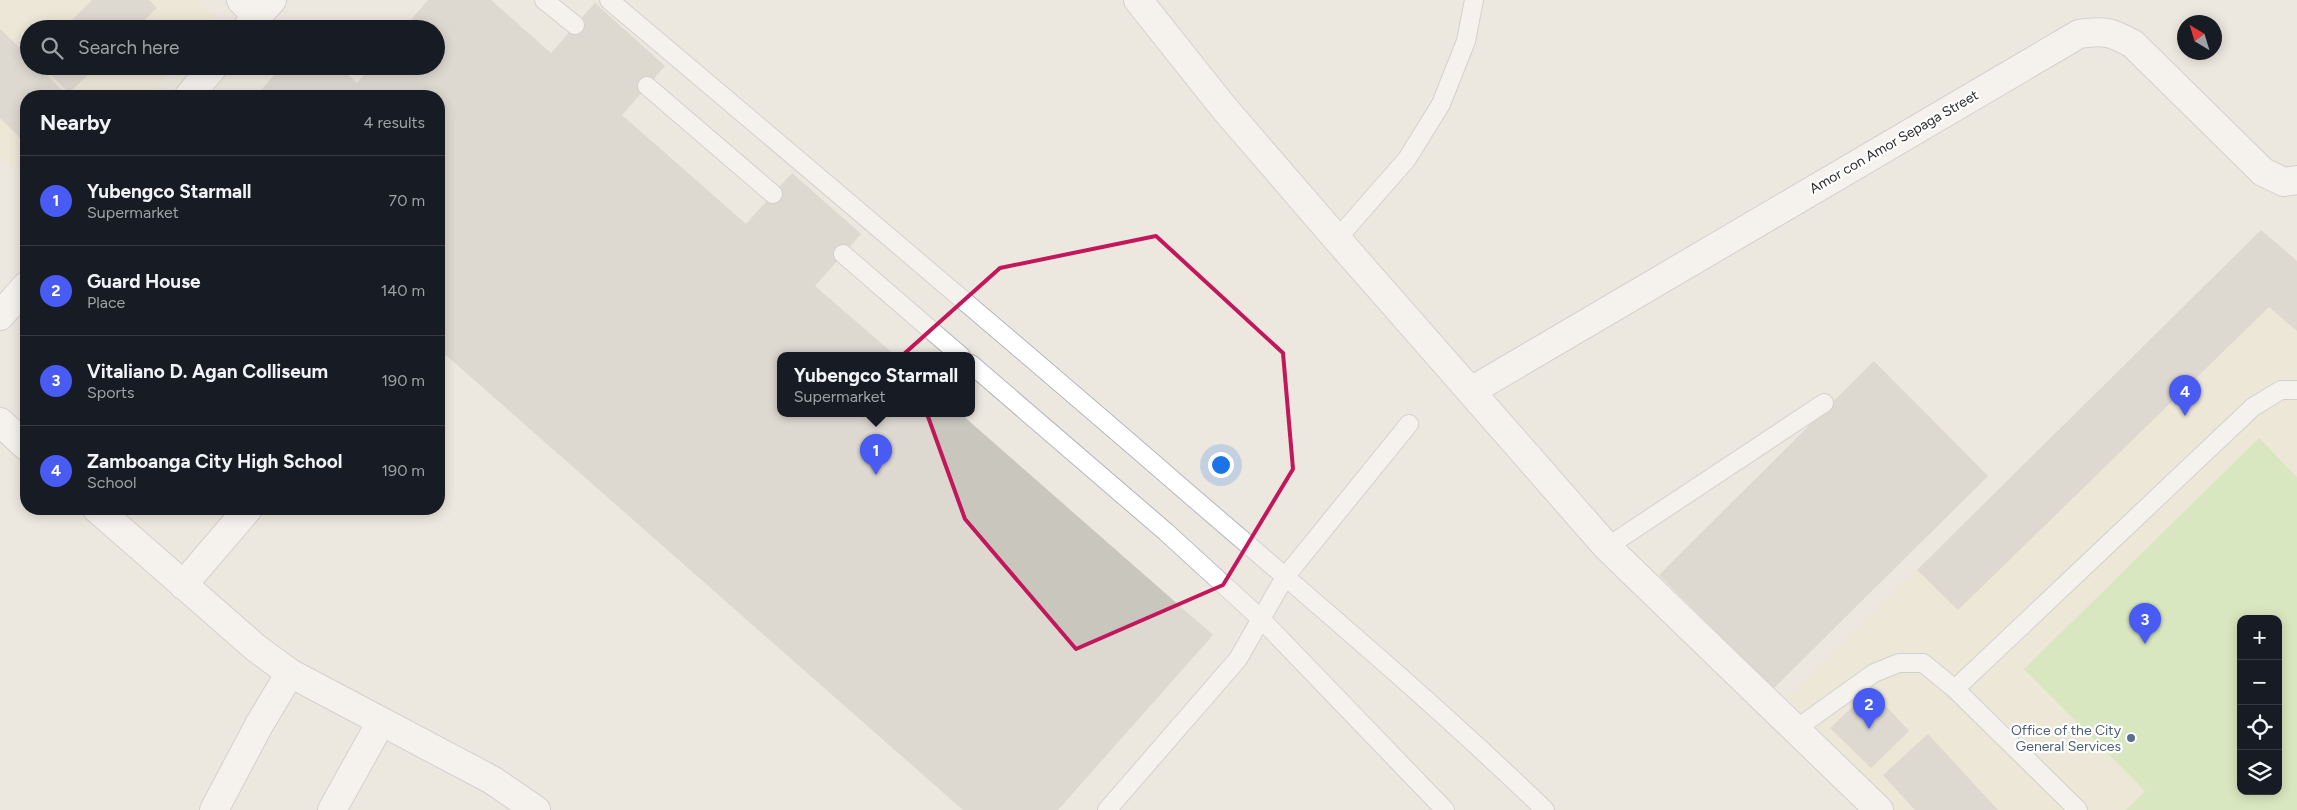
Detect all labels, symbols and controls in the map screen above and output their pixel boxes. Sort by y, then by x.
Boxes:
north arrow [2177,15,2222,60]
search box [20,20,445,75]
icon: search [38,34,66,62]
text: Search here [78,36,180,59]
street label: Amor con Amor Sepaga Street [1807,87,1981,197]
text: Nearby [40,110,111,135]
text: 4 results [364,113,425,132]
text: Yubengco Starmall [87,180,252,203]
text: 1 [53,191,59,210]
text: 70 m [389,191,425,210]
text: Supermarket [87,203,179,222]
text: Guard House [87,270,201,293]
text: 2 [51,281,61,300]
text: 140 m [381,281,425,300]
text: Place [87,293,125,312]
popup [777,352,975,417]
text: Vitaliano D. Agan Colliseum [87,360,328,383]
text: Yubengco Starmall [794,364,958,387]
text: 3 [52,371,60,390]
text: 190 m [382,371,425,390]
pin: 4 [2169,375,2201,416]
text: Sports [87,383,134,402]
text: Supermarket [794,387,886,406]
pin: 1 [860,434,892,475]
text: Zamboanga City High School [87,450,342,473]
your location [1208,452,1234,478]
text: 4 [51,461,61,480]
text: 190 m [382,461,425,480]
text: School [87,473,137,492]
pin: 3 [2129,603,2161,644]
map controls [2237,615,2282,795]
button: + [2237,615,2282,660]
button: − [2237,660,2282,705]
pin: 2 [1853,688,1885,729]
button: locate [2237,705,2282,750]
place label: Office of the City General Services [2011,722,2122,755]
marker: Office of the City General Services [2125,732,2137,744]
button: layers [2237,750,2282,795]

